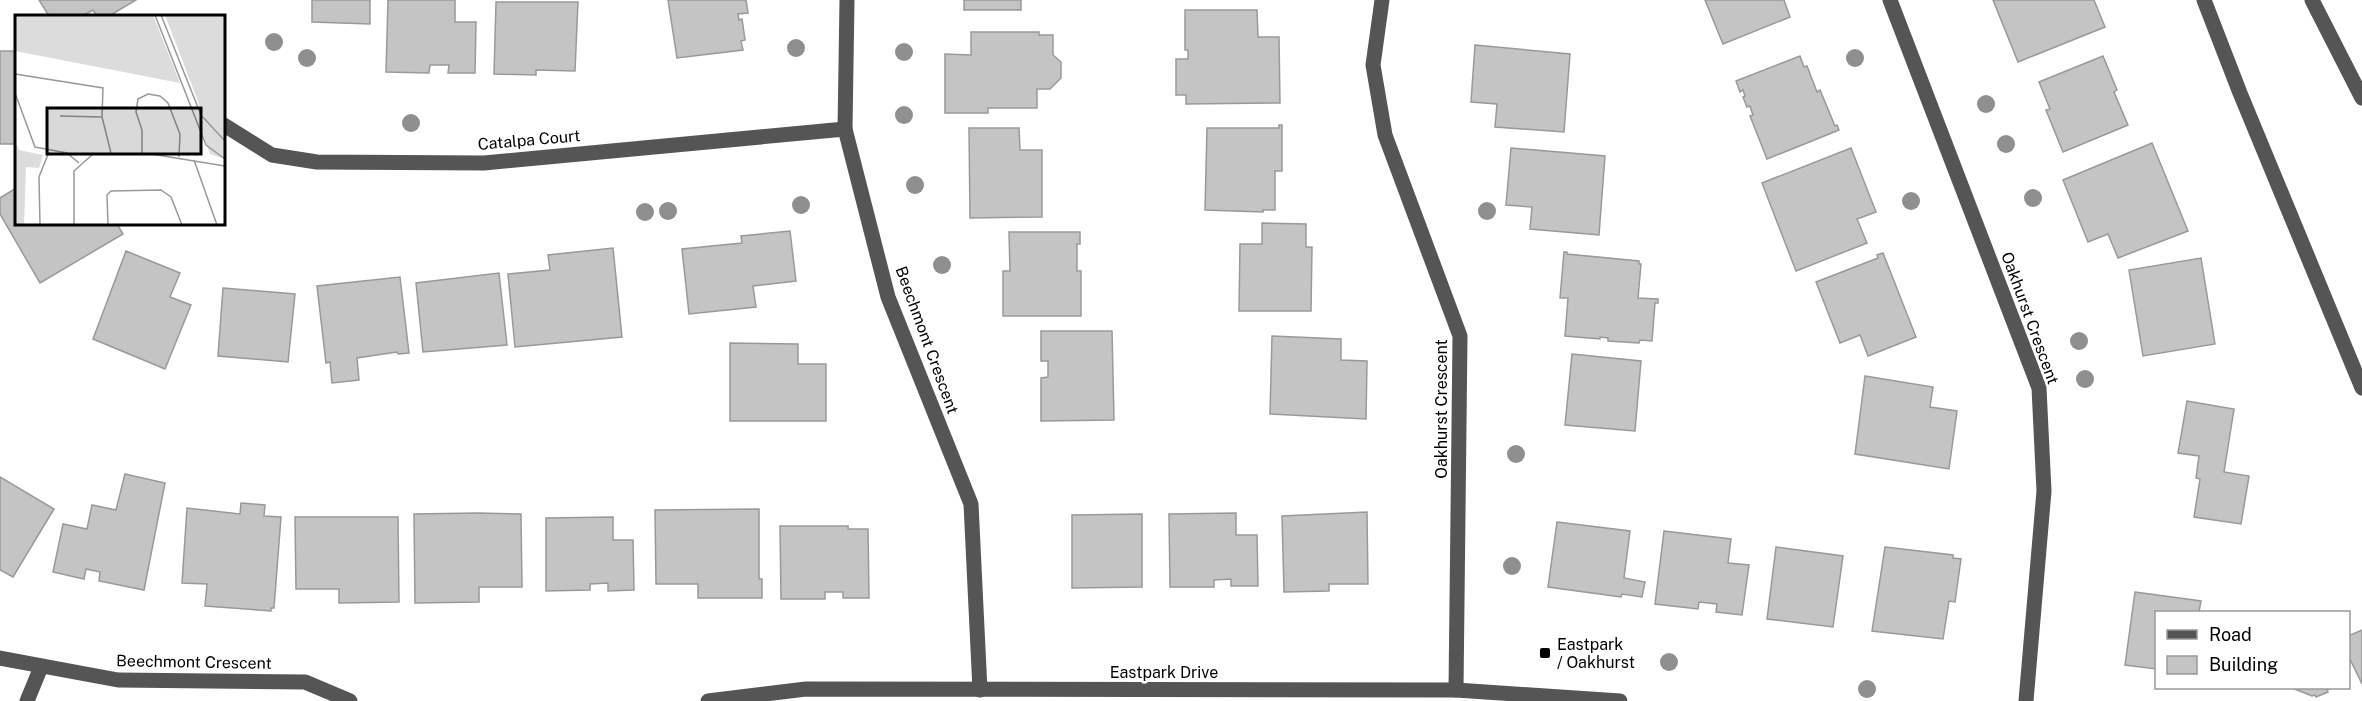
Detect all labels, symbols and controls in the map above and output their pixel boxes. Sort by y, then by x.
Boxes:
inset map [15,15,225,225]
street label: Catalpa Court [477,126,581,154]
street label: Oakhurst Crescent [1997,249,2063,387]
street label: Beechmont Crescent [891,264,963,416]
street label: Oakhurst Crescent [1432,339,1451,479]
legend [2155,611,2350,689]
text: Road [2209,624,2252,645]
place label: Eastpark / Oakhurst [1557,635,1635,672]
marker: Eastpark / Oakhurst [1538,646,1552,660]
street label: Beechmont Crescent [116,651,272,673]
text: Building [2209,654,2278,675]
street label: Eastpark Drive [1110,663,1218,682]

